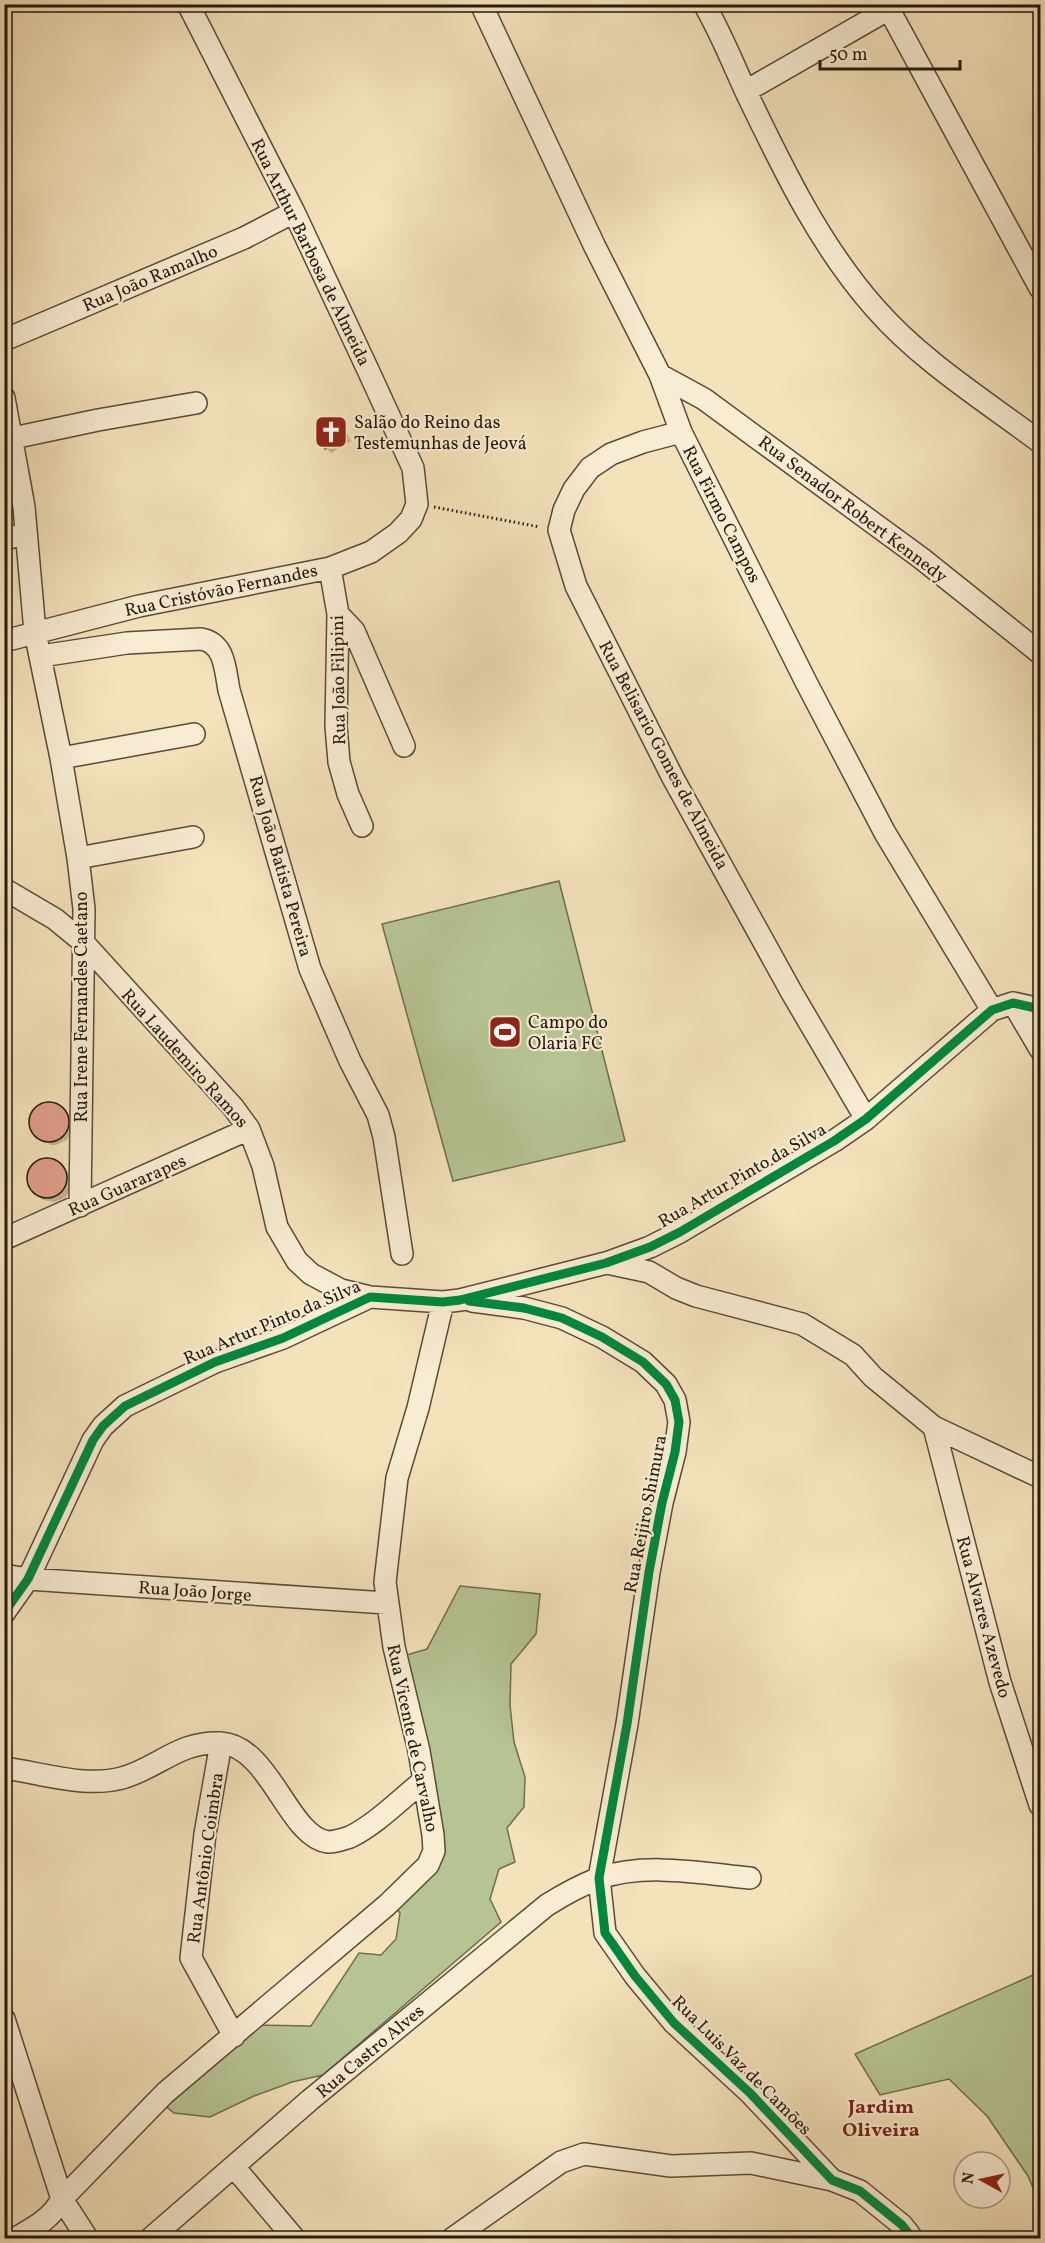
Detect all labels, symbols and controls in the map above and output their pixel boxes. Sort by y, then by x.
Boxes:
scale bar [820,33,960,71]
text: 50 m [829,43,868,68]
street label: Rua Arthur Barbosa de Almeida [244,135,376,371]
street label: Rua João Ramalho [79,240,222,319]
place label: Salão do Reino das Testemunhas de Jeová [354,411,527,457]
church icon: Salão do Reino das Testemunhas de Jeová [313,414,349,450]
street label: Rua Senador Robert Kennedy [752,431,952,590]
street label: Rua Firmo Campos [675,442,766,588]
street label: Rua Cristóvão Fernandes [122,559,320,624]
street label: Rua João Filipini [326,615,353,745]
street label: Rua Belisario Gomes de Almeida [591,637,734,875]
street label: Rua João Batista Pereira [242,773,317,960]
street label: Rua Irene Fernandes Caetano [70,892,95,1122]
street label: Rua Laudemiro Ramos [115,984,253,1134]
place label: Campo do Olaria FC [528,1011,608,1057]
sports icon: Campo do Olaria FC [487,1014,523,1050]
street label: Rua Artur Pinto da Silva [654,1118,832,1235]
street label: Rua Guararapes [65,1149,191,1224]
street label: Rua Artur Pinto da Silva [180,1275,365,1372]
street label: Rua Reijiro Shimura [619,1433,674,1596]
street label: Rua Alvares Azevedo [949,1534,1016,1701]
street label: Rua João Jorge [137,1576,252,1609]
street label: Rua Vicente de Carvalho [379,1642,444,1835]
street label: Rua Antônio Coimbra [182,1771,231,1945]
street label: Rua Luis Vaz de Camões [665,1991,816,2142]
street label: Rua Castro Alves [312,1999,430,2105]
district label: Jardim Oliveira [842,2094,920,2145]
north arrow [952,2150,1012,2210]
text: N [957,2171,981,2185]

